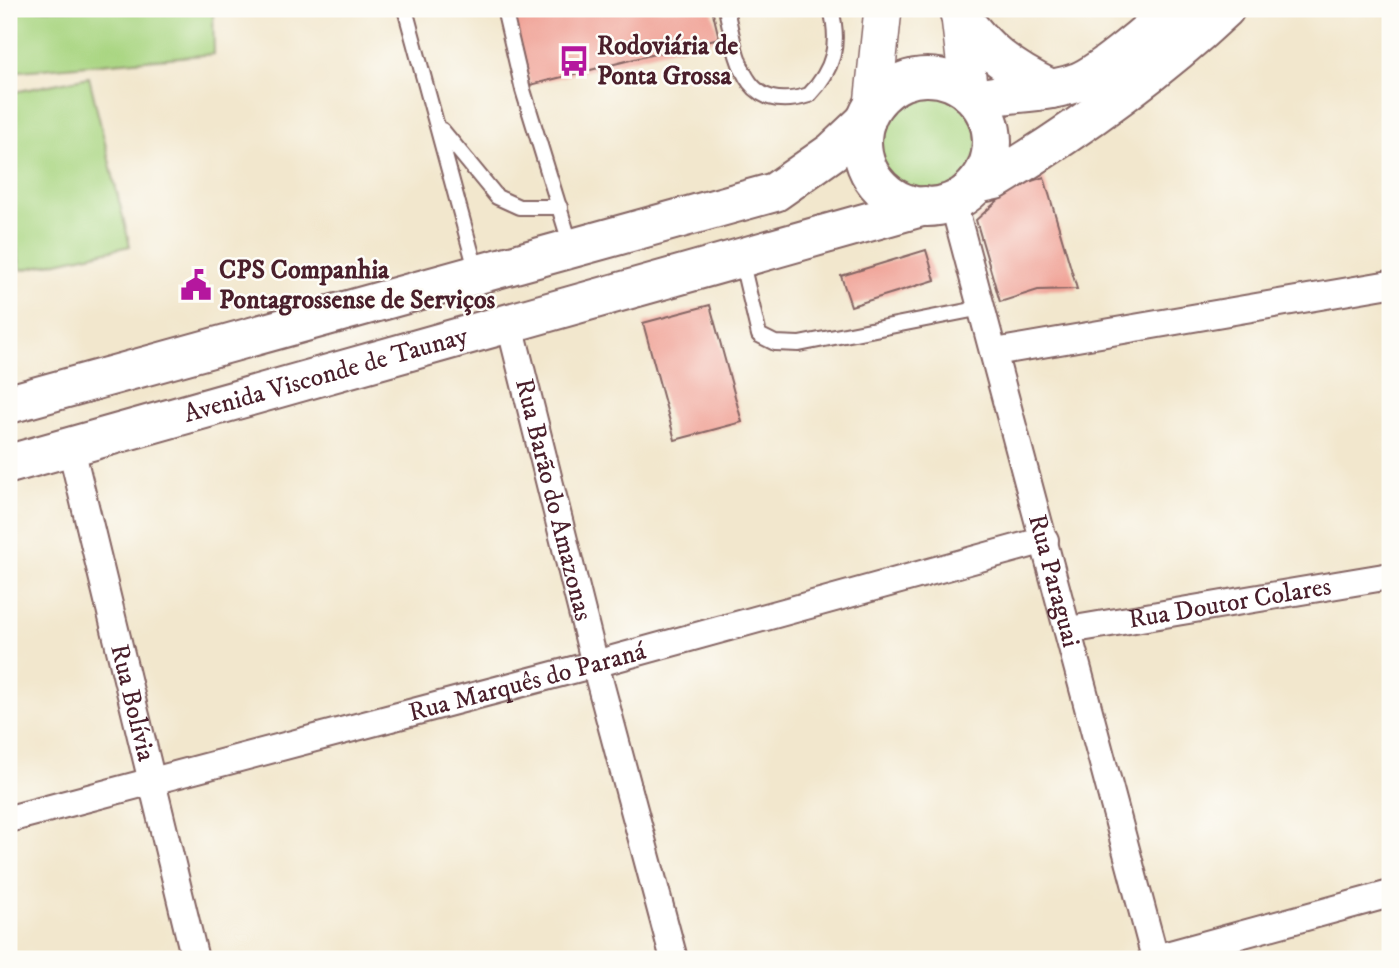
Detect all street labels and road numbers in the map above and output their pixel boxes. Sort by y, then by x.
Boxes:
street label: Avenida Visconde de Taunay [180,319,472,430]
street label: Rua Barão do Amazonas [508,375,600,624]
street label: Rua Paraguai [1021,511,1088,651]
street label: Rua Doutor Colares [1126,570,1334,636]
street label: Rua Marquês do Paraná [405,634,649,729]
street label: Rua Bolívia [103,641,163,764]

